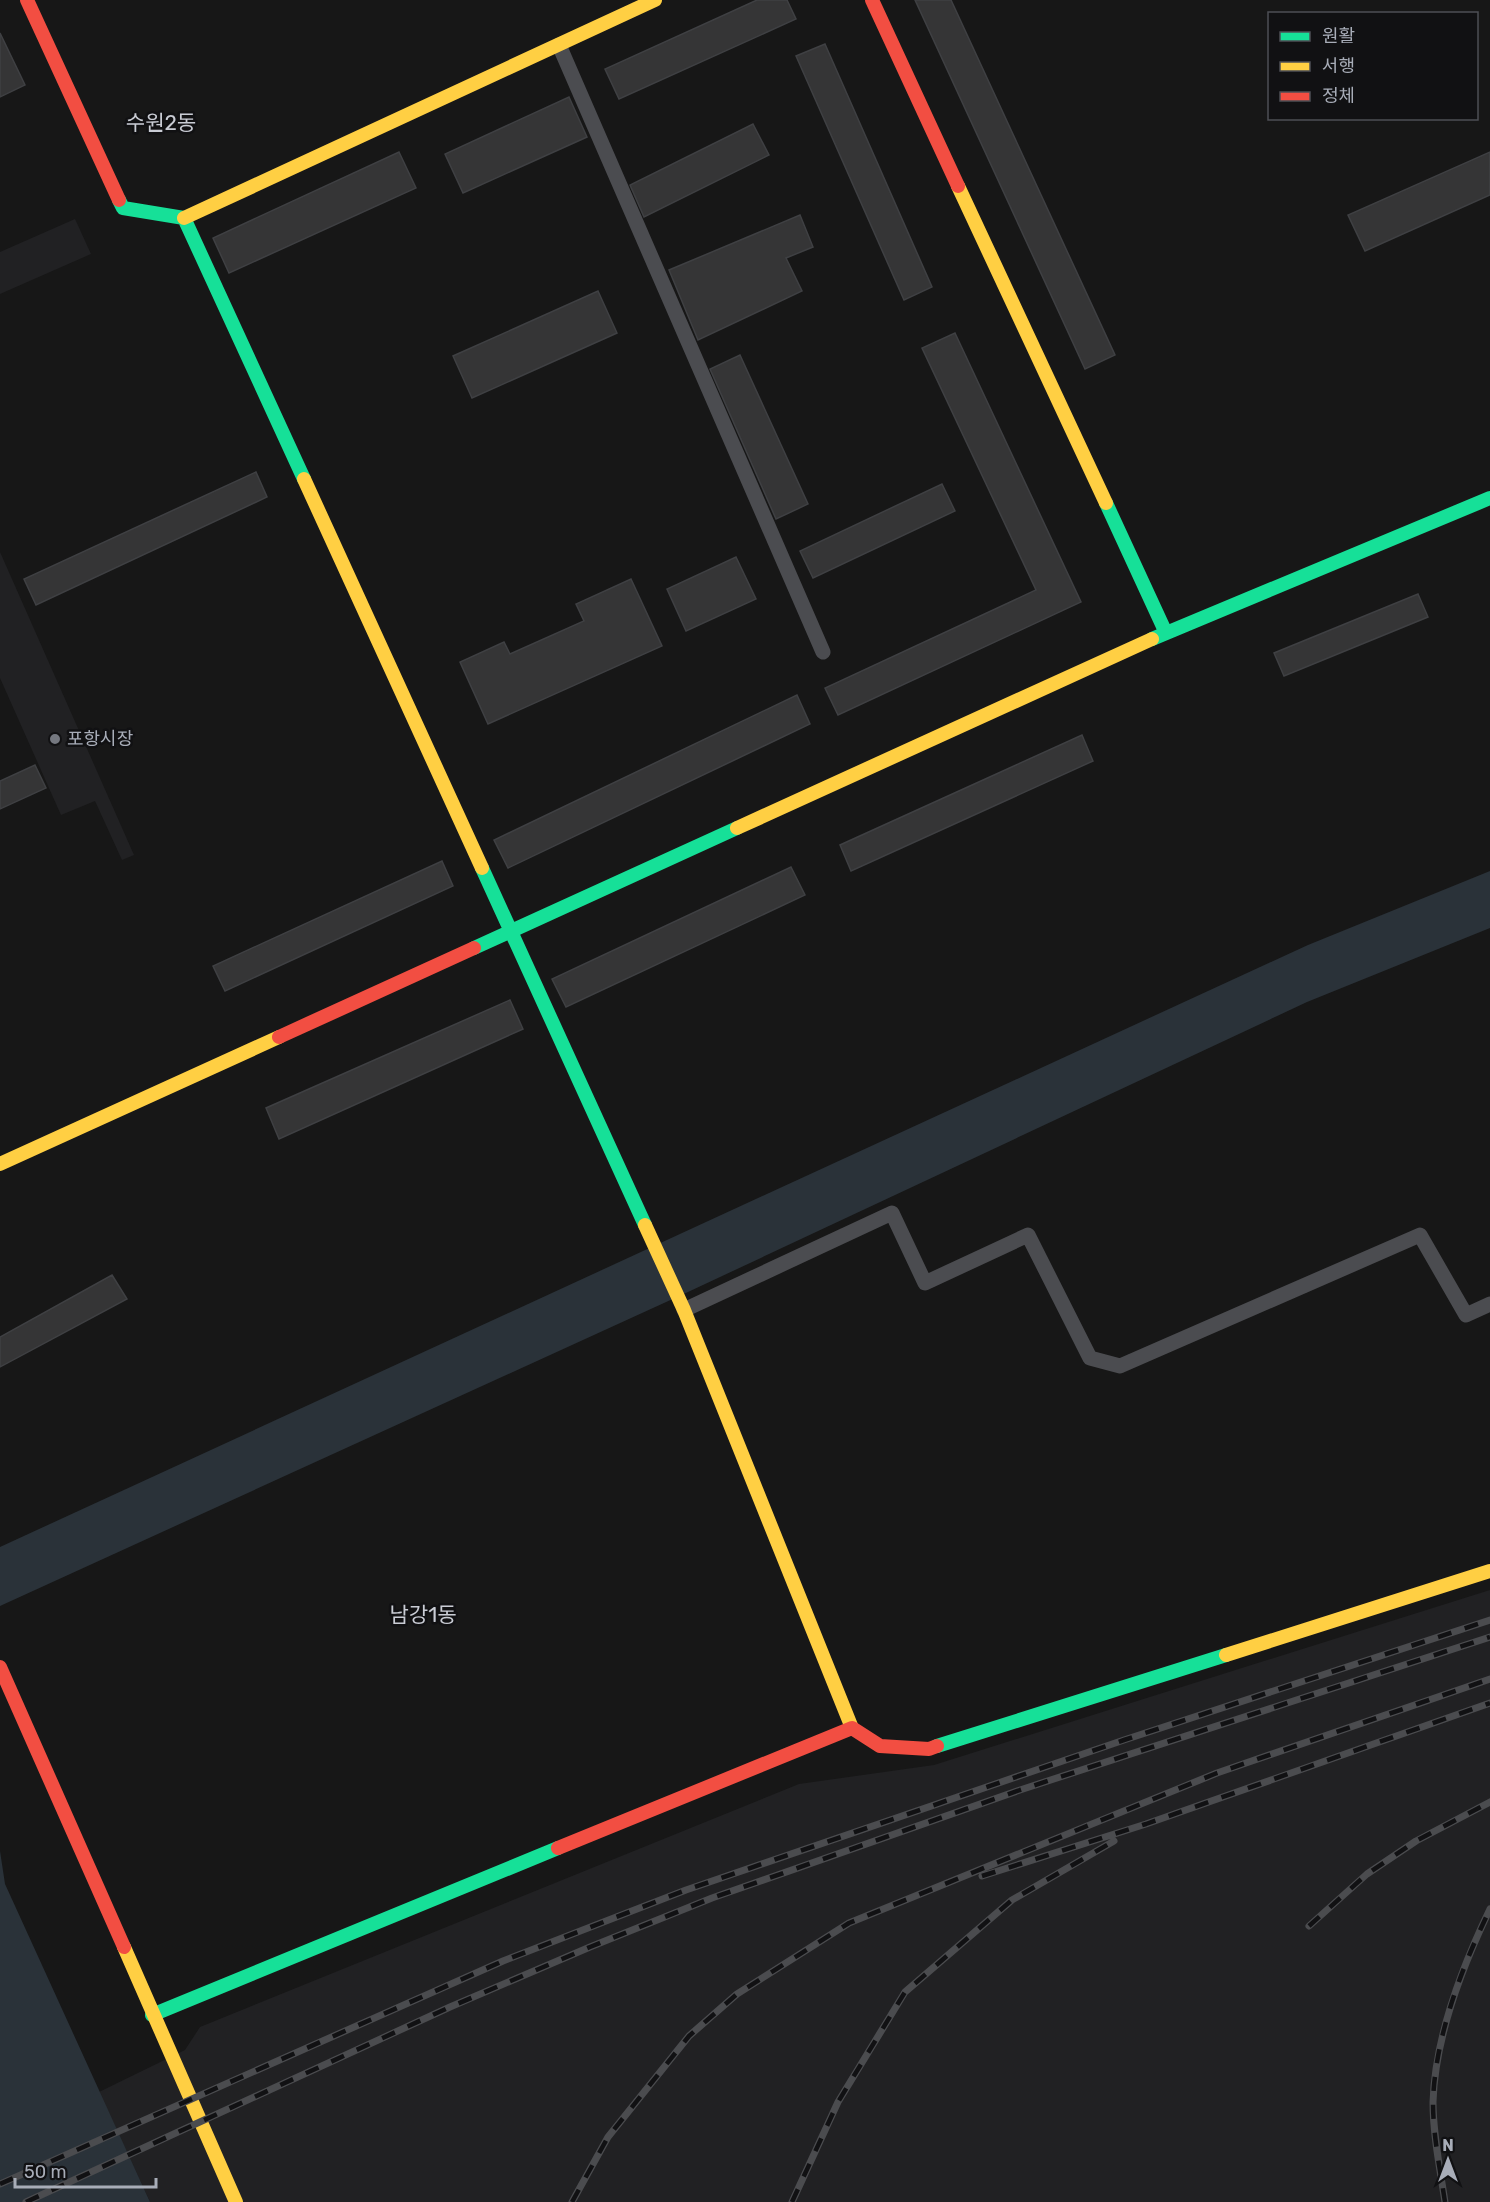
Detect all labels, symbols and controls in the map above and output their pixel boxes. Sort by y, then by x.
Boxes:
legend [1268,12,1478,120]
text: 원활 [1322,25,1355,47]
text: 서행 [1322,55,1355,77]
text: 정체 [1322,85,1355,107]
district label: 수원2동 [126,110,196,135]
place label: 포항시장 [67,728,133,750]
marker: 포항시장 [48,732,62,746]
district label: 남강1동 [390,1602,456,1627]
north arrow [1418,2130,1478,2190]
text: N [1442,2136,1454,2155]
scale bar [15,2151,156,2189]
text: 50 m [24,2161,67,2183]

